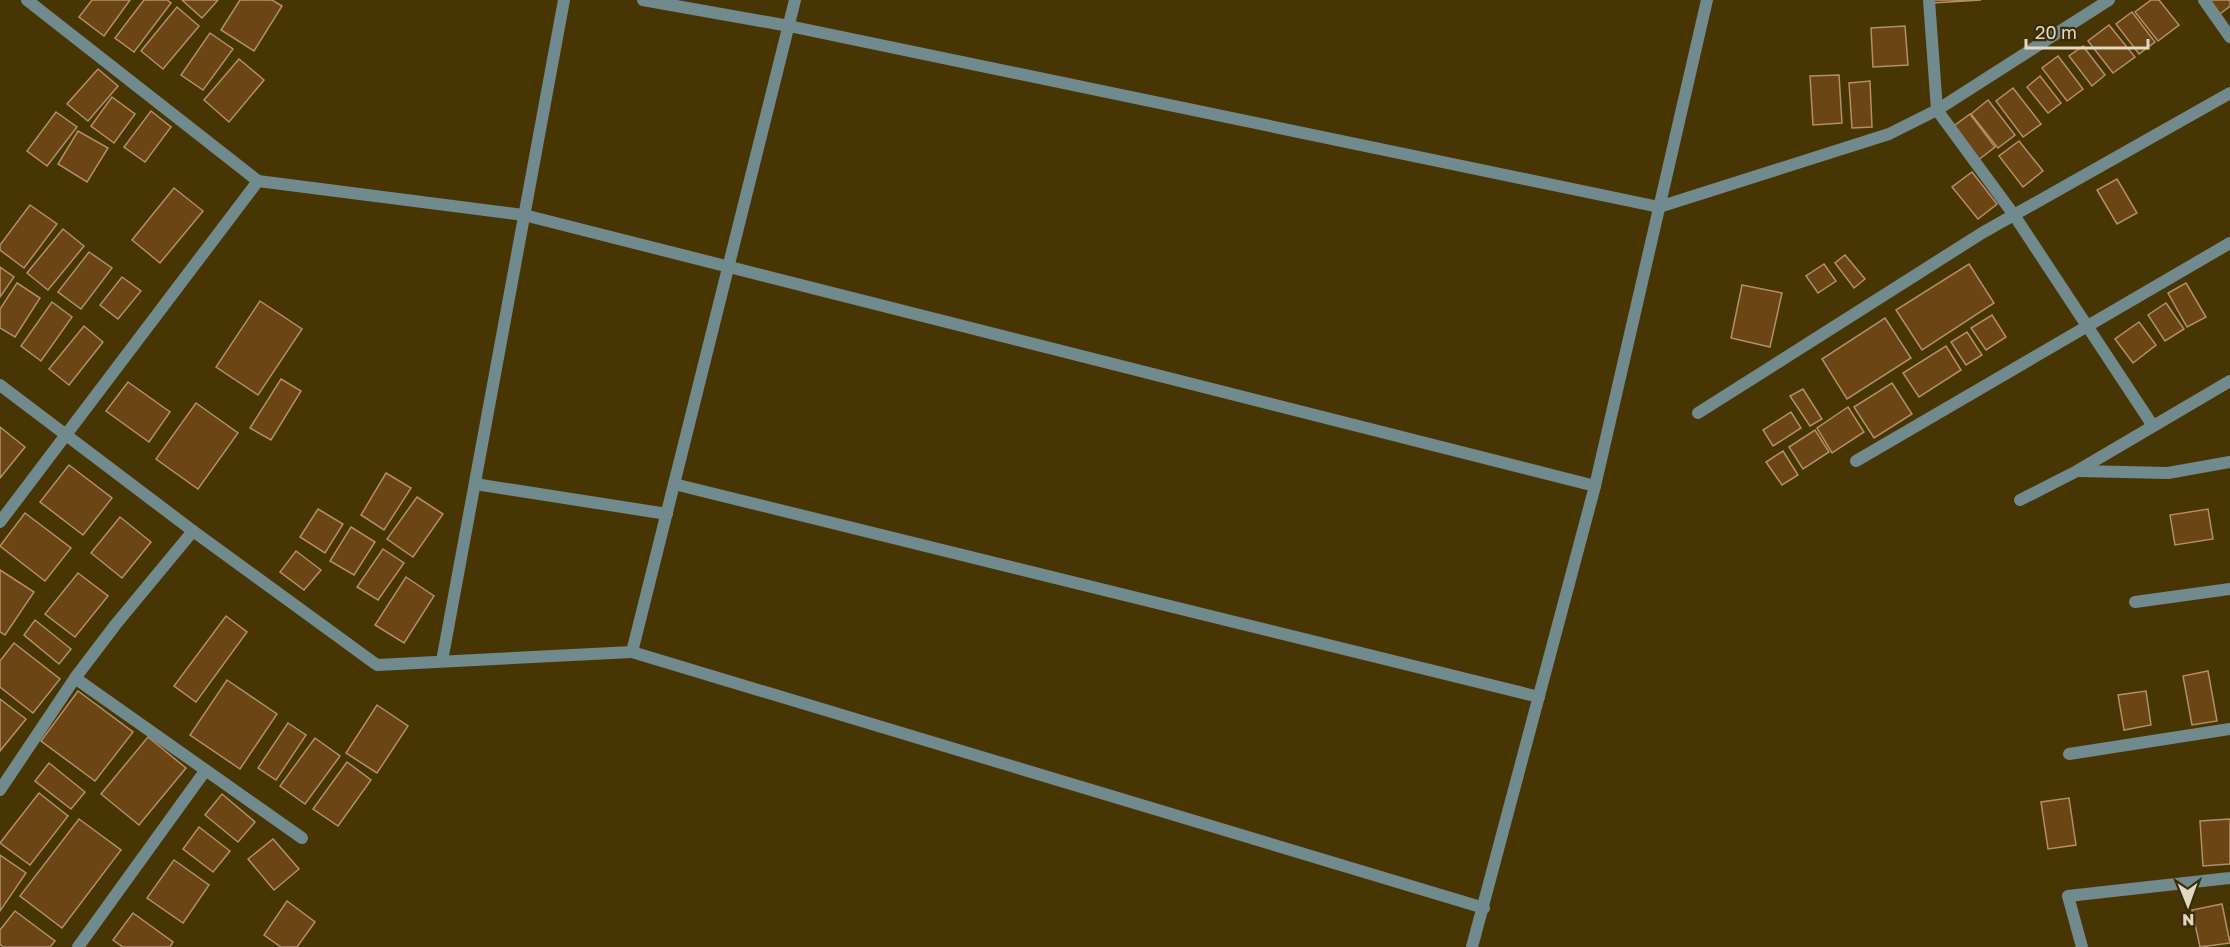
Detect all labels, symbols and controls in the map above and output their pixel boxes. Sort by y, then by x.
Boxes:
scale bar [2026,12,2148,50]
text: 20 m [2035,21,2077,43]
north arrow [2158,875,2218,935]
text: N [2182,910,2195,930]

